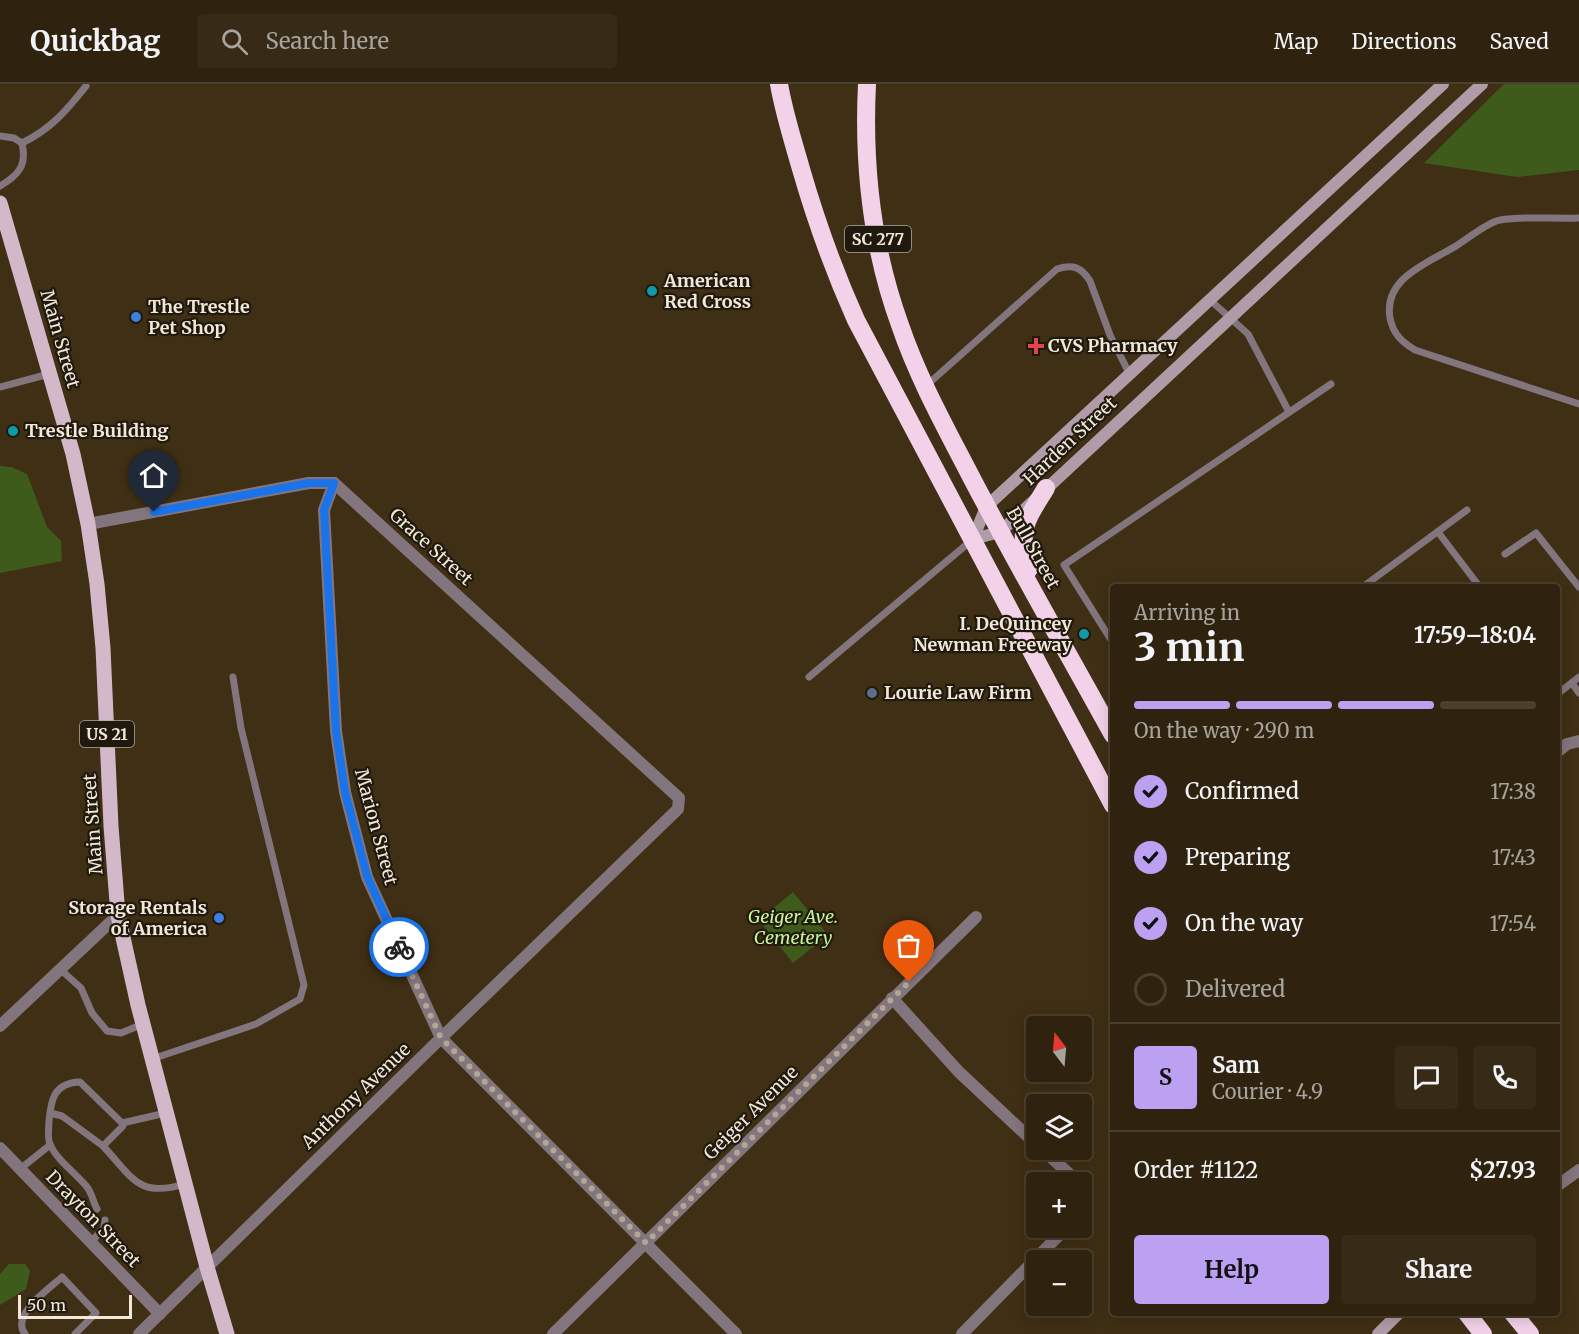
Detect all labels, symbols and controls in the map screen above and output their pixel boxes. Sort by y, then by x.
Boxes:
search box [197,14,617,68]
text: Quickbag [30,23,161,59]
icon: search [218,25,251,58]
text: Search here [266,27,389,55]
text: Map [1274,28,1318,55]
text: Directions [1351,28,1456,55]
text: Saved [1489,28,1549,55]
road number: SC 277 [845,226,911,252]
place label: American Red Cross [663,269,751,313]
marker: American Red Cross [645,284,659,298]
street label: Main Street [36,287,85,391]
place label: The Trestle Pet Shop [148,295,250,339]
marker: The Trestle Pet Shop [129,310,143,324]
place label: CVS Pharmacy [1048,334,1178,357]
marker: CVS Pharmacy [1029,339,1043,353]
street label: Harden Street [1018,391,1121,490]
place label: Trestle Building [25,419,169,442]
marker: Trestle Building [6,424,20,438]
pin [128,450,179,512]
icon: home [137,459,170,492]
street label: Grace Street [385,503,478,590]
street label: Bull Street [1002,503,1065,593]
text: Arriving in [1134,600,1240,625]
place label: I. DeQuincey Newman Freeway [914,612,1072,656]
text: 17:59–18:04 [1414,621,1536,649]
text: 3 min [1134,623,1244,672]
marker: I. DeQuincey Newman Freeway [1077,627,1091,641]
place label: Lourie Law Firm [884,681,1032,704]
marker: Lourie Law Firm [865,686,879,700]
text: On the way · 290 m [1134,718,1314,743]
road number: US 21 [80,721,134,747]
street label: Marion Street [350,766,403,888]
street label: Main Street [78,773,107,875]
icon: check [1134,775,1167,808]
text: Confirmed [1185,777,1299,805]
text: 17:38 [1490,779,1536,804]
icon: check [1134,841,1167,874]
text: Preparing [1185,843,1290,871]
text: 17:43 [1492,845,1536,870]
place label: Storage Rentals of America [68,896,207,940]
park label: Geiger Ave. Cemetery [748,905,838,949]
icon: check [1134,907,1167,940]
text: On the way [1185,909,1303,937]
marker: Storage Rentals of America [212,911,226,925]
text: 17:54 [1490,911,1536,936]
courier [369,917,429,977]
pin [883,920,934,982]
icon: bag [892,929,925,962]
icon: bike [383,931,416,964]
text: Delivered [1185,975,1285,1003]
north arrow [1026,1016,1092,1082]
map controls [1026,1016,1092,1316]
street label: Anthony Avenue [296,1038,415,1154]
button: chat [1395,1046,1458,1109]
button: phone [1473,1046,1536,1109]
text: Sam [1212,1051,1260,1079]
street label: Geiger Avenue [699,1061,803,1165]
text: S [1159,1063,1172,1091]
text: Courier · 4.9 [1212,1079,1323,1104]
button: layers [1026,1094,1092,1160]
text: Order #1122 [1134,1156,1258,1184]
text: $27.93 [1469,1156,1536,1184]
street label: Drayton Street [41,1165,145,1272]
button: + [1026,1172,1092,1238]
button: Help [1134,1235,1329,1304]
button: Share [1341,1235,1536,1304]
button: − [1026,1250,1092,1316]
scale bar [18,1292,132,1320]
text: 50 m [27,1295,66,1315]

